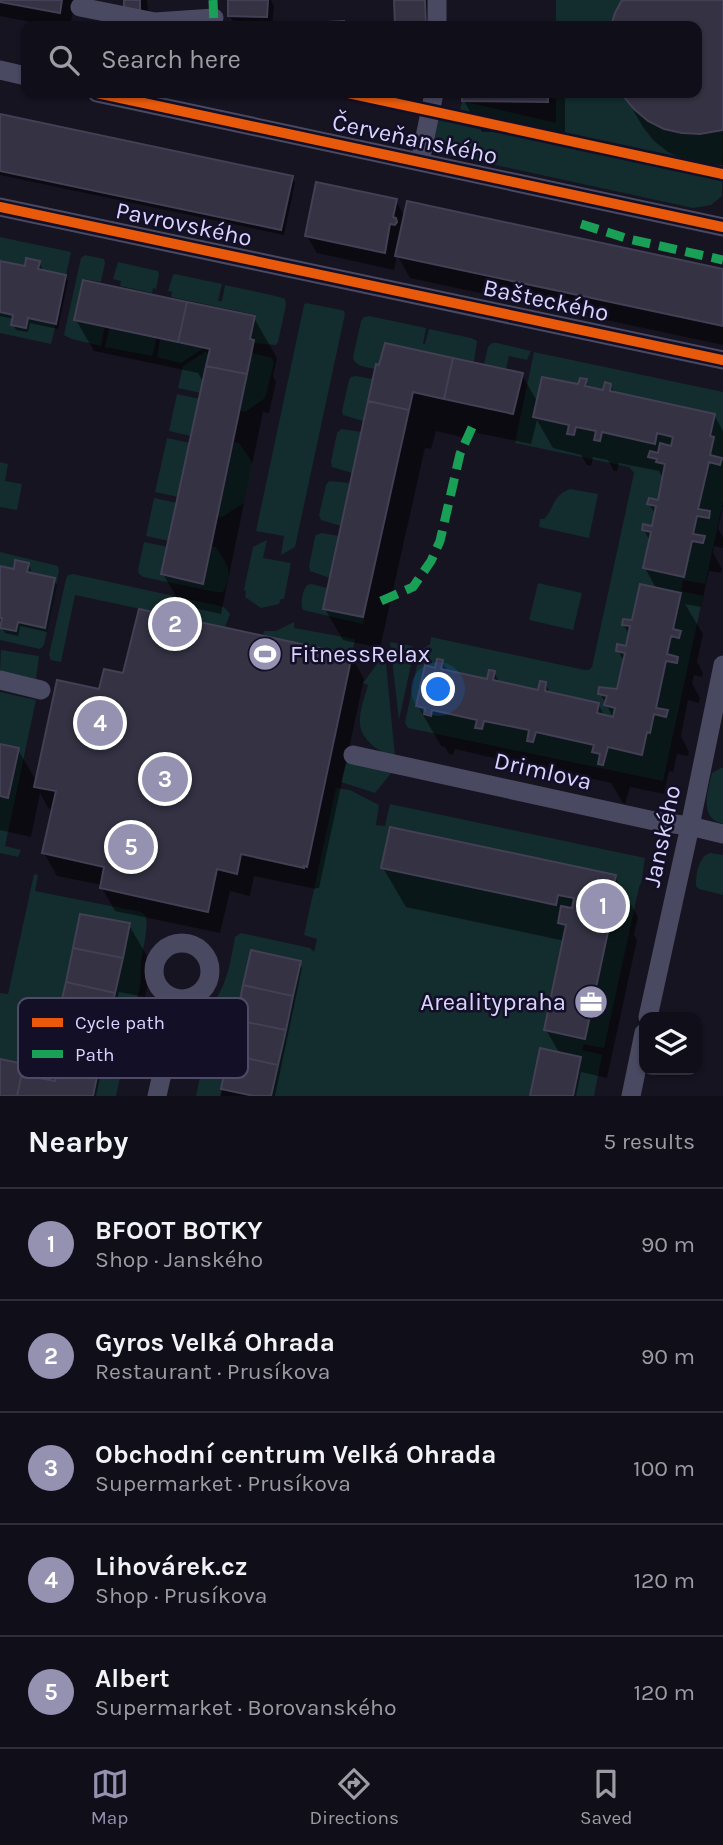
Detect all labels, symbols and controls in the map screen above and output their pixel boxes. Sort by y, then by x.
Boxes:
search box [21,21,702,98]
icon: search [45,41,83,79]
text: Search here [101,44,241,75]
street label: Červeňanského [330,107,500,170]
street label: Pavrovského [113,196,255,252]
street label: Bašteckého [481,273,611,327]
pin: 2 [152,598,198,650]
sports icon: FitnessRelax [246,635,284,673]
place label: FitnessRelax [290,640,430,668]
your location [421,672,455,706]
pin: 4 [77,697,123,749]
street label: Drimlova [492,746,594,796]
pin: 3 [142,753,188,805]
street label: Janského [638,782,686,890]
pin: 5 [108,821,154,873]
pin: 1 [580,880,626,932]
office icon: Arealitypraha [572,983,610,1021]
place label: Arealitypraha [420,988,566,1016]
legend [18,998,248,1078]
text: Cycle path [75,1012,165,1034]
map controls [639,1012,702,1075]
button: layers [639,1012,702,1075]
text: Path [75,1044,115,1066]
text: Nearby [28,1124,128,1160]
text: 5 results [603,1128,695,1155]
text: BFOOT BOTKY [95,1215,263,1246]
text: 1 [47,1231,55,1258]
text: 90 m [641,1231,695,1258]
text: Shop · Janského [95,1246,263,1273]
text: Gyros Velká Ohrada [95,1327,335,1358]
text: 2 [44,1343,58,1370]
text: 90 m [641,1343,695,1370]
text: Restaurant · Prusíkova [95,1358,330,1385]
text: Obchodní centrum Velká Ohrada [95,1439,496,1470]
text: 3 [44,1455,58,1482]
text: 100 m [633,1455,695,1482]
text: Supermarket · Prusíkova [95,1470,351,1497]
text: Lihovárek.cz [95,1551,248,1582]
text: 4 [44,1567,58,1594]
text: 120 m [633,1567,695,1594]
text: Shop · Prusíkova [95,1582,268,1609]
text: Albert [95,1663,169,1694]
text: 5 [44,1679,58,1706]
text: 120 m [633,1679,695,1706]
text: Supermarket · Borovanského [95,1694,397,1721]
tab: Map [91,1765,129,1829]
tab: Directions [310,1765,399,1829]
tab: Saved [580,1765,632,1829]

